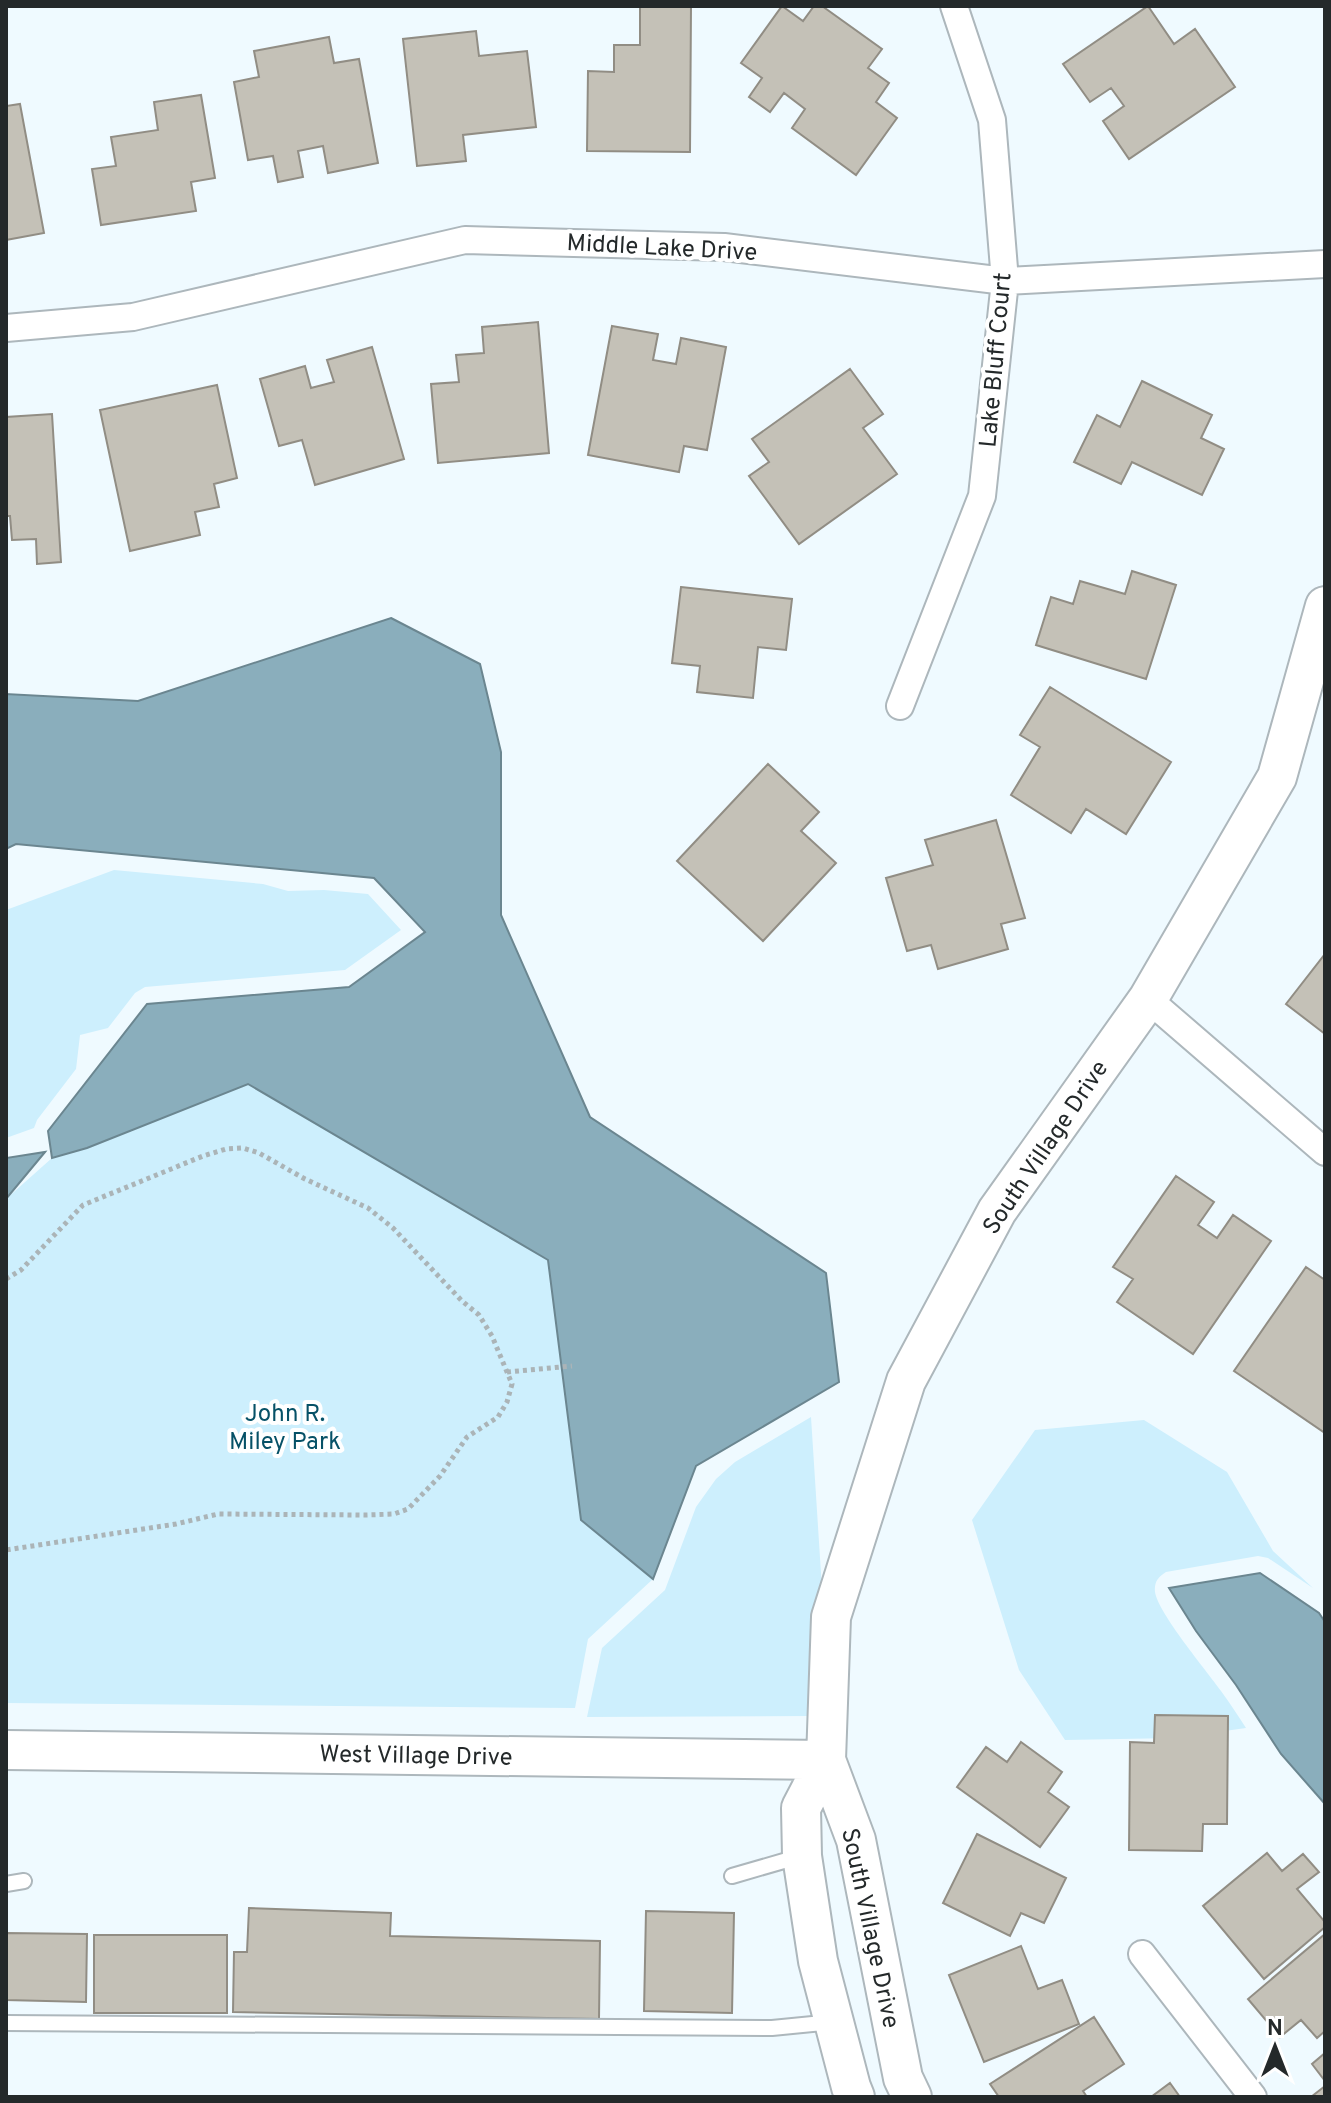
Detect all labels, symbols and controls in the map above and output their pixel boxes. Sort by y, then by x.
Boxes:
street label: Middle Lake Drive [566,229,758,269]
street label: Lake Bluff Court [974,271,1020,449]
street label: South Village Drive [977,1055,1116,1241]
park label: John R. Miley Park [229,1400,341,1458]
street label: West Village Drive [319,1740,513,1774]
street label: South Village Drive [833,1826,905,2031]
north arrow [1235,2007,1315,2087]
text: N [1267,2016,1283,2043]

